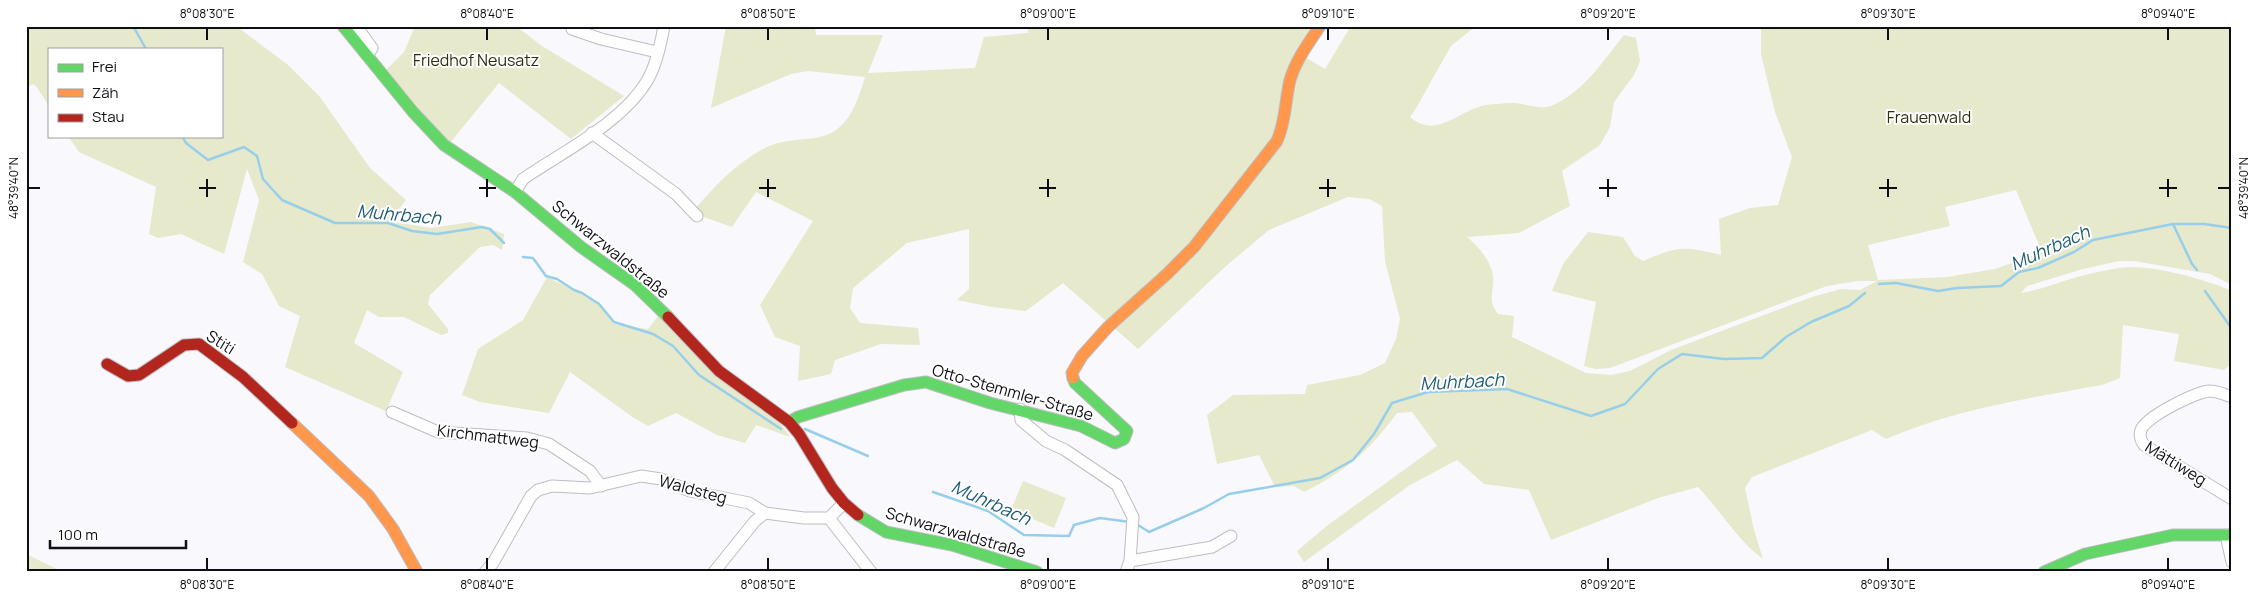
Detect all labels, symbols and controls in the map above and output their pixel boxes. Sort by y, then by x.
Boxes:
text: 8°08'30"E [180,5,235,22]
text: 8°08'40"E [460,5,514,22]
text: 8°08'50"E [740,5,796,22]
text: 8°09'00"E [1020,5,1076,22]
text: 8°09'10"E [1301,5,1355,22]
text: 8°09'20"E [1580,5,1636,22]
text: 8°09'30"E [1860,5,1916,22]
text: 8°09'40"E [2141,5,2195,22]
legend [48,48,222,138]
park label: Friedhof Neusatz [413,49,539,71]
text: Frei [92,56,117,77]
text: Zäh [92,82,119,103]
text: Stau [92,106,125,127]
park label: Frauenwald [1887,106,1971,128]
text: 48°39'40"N [5,157,22,219]
text: 48°39'40"N [2235,157,2252,219]
street label: Schwarzwaldstraße [548,195,674,303]
water label: Muhrbach [356,198,443,230]
water label: Muhrbach [2006,218,2094,275]
street label: Stiti [202,325,240,359]
street label: Otto-Stemmler-Straße [930,358,1096,426]
water label: Muhrbach [1419,367,1506,395]
street label: Kirchmattweg [436,419,540,453]
street label: Mättiweg [2141,435,2211,491]
street label: Waldsteg [657,469,729,509]
water label: Muhrbach [948,474,1036,531]
street label: Schwarzwaldstraße [883,501,1029,563]
scale bar [50,518,186,550]
text: 100 m [58,524,98,545]
text: 8°08'30"E [180,576,235,593]
text: 8°08'40"E [460,576,514,593]
text: 8°08'50"E [740,576,796,593]
text: 8°09'00"E [1020,576,1076,593]
text: 8°09'10"E [1301,576,1355,593]
text: 8°09'20"E [1580,576,1636,593]
text: 8°09'30"E [1860,576,1916,593]
text: 8°09'40"E [2141,576,2195,593]

